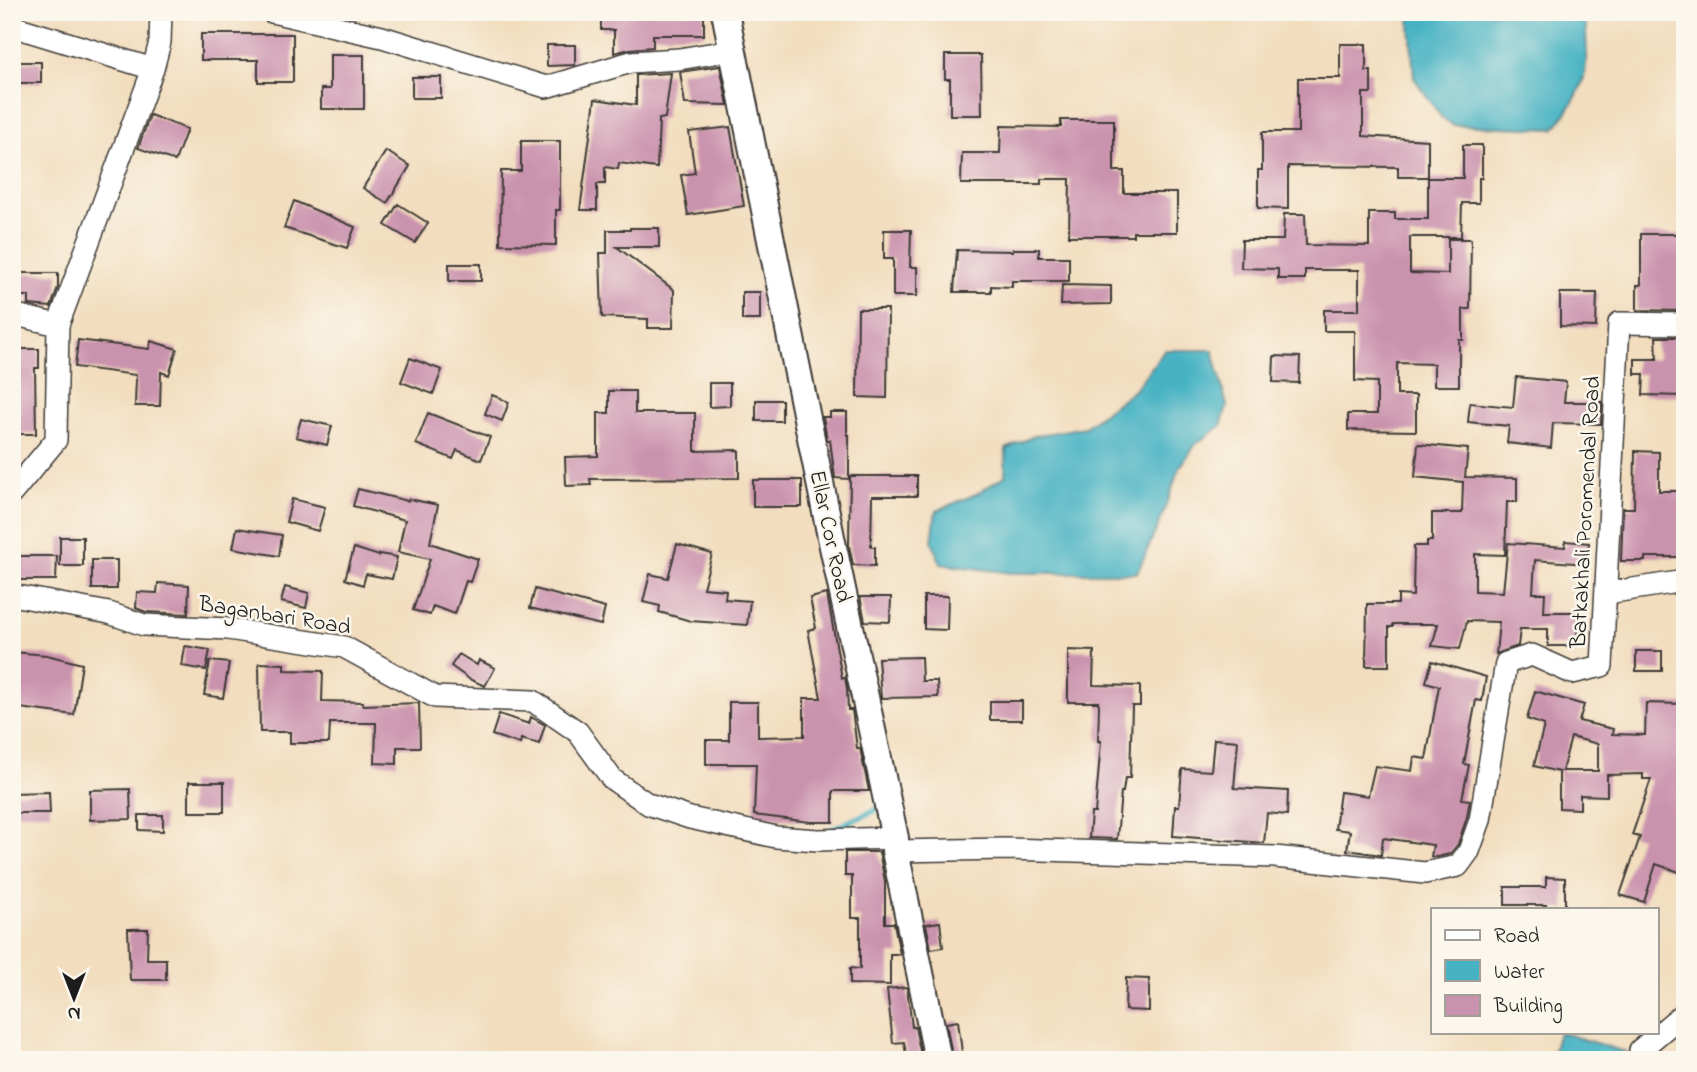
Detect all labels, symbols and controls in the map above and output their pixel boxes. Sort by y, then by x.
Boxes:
street label: Batkakhali Poromendal Road [1563,375,1610,650]
street label: Ellar Cor Road [799,467,860,606]
street label: Baganbari Road [195,588,353,646]
legend [1431,908,1658,1034]
text: Road [1494,922,1540,952]
text: Water [1494,958,1545,988]
north arrow [38,964,108,1034]
text: Building [1493,992,1563,1024]
text: N [67,999,80,1026]

